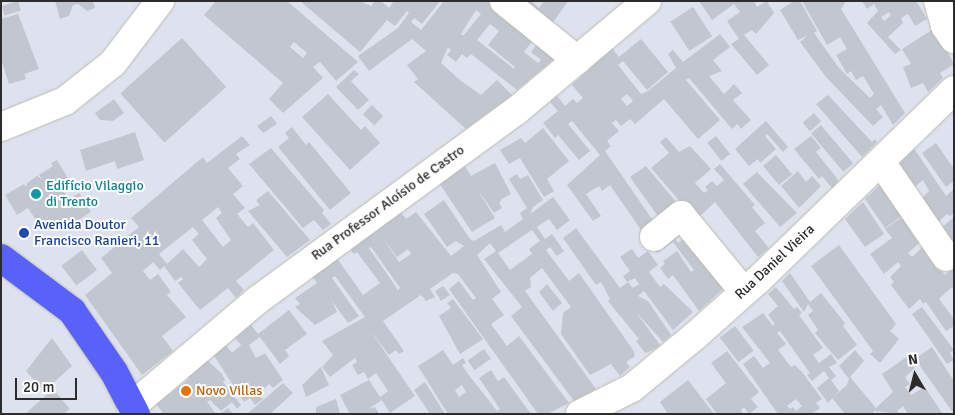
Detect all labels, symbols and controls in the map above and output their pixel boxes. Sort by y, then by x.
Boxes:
street label: Rua Professor Aloísio de Castro [308,142,468,264]
place label: Edifício Vilaggio di Trento [46,178,144,210]
marker: Edifício Vilaggio di Trento [30,188,42,200]
place label: Avenida Doutor Francisco Ranieri, 11 [34,217,159,250]
street label: Rua Daniel Vieira [732,221,818,303]
marker: Avenida Doutor Francisco Ranieri, 11 [18,227,30,239]
north arrow [890,350,940,400]
text: N [907,351,919,369]
scale bar [18,368,80,400]
text: 20 m [23,378,54,396]
place label: Novo Villas [196,383,262,399]
marker: Novo Villas [180,385,192,397]

